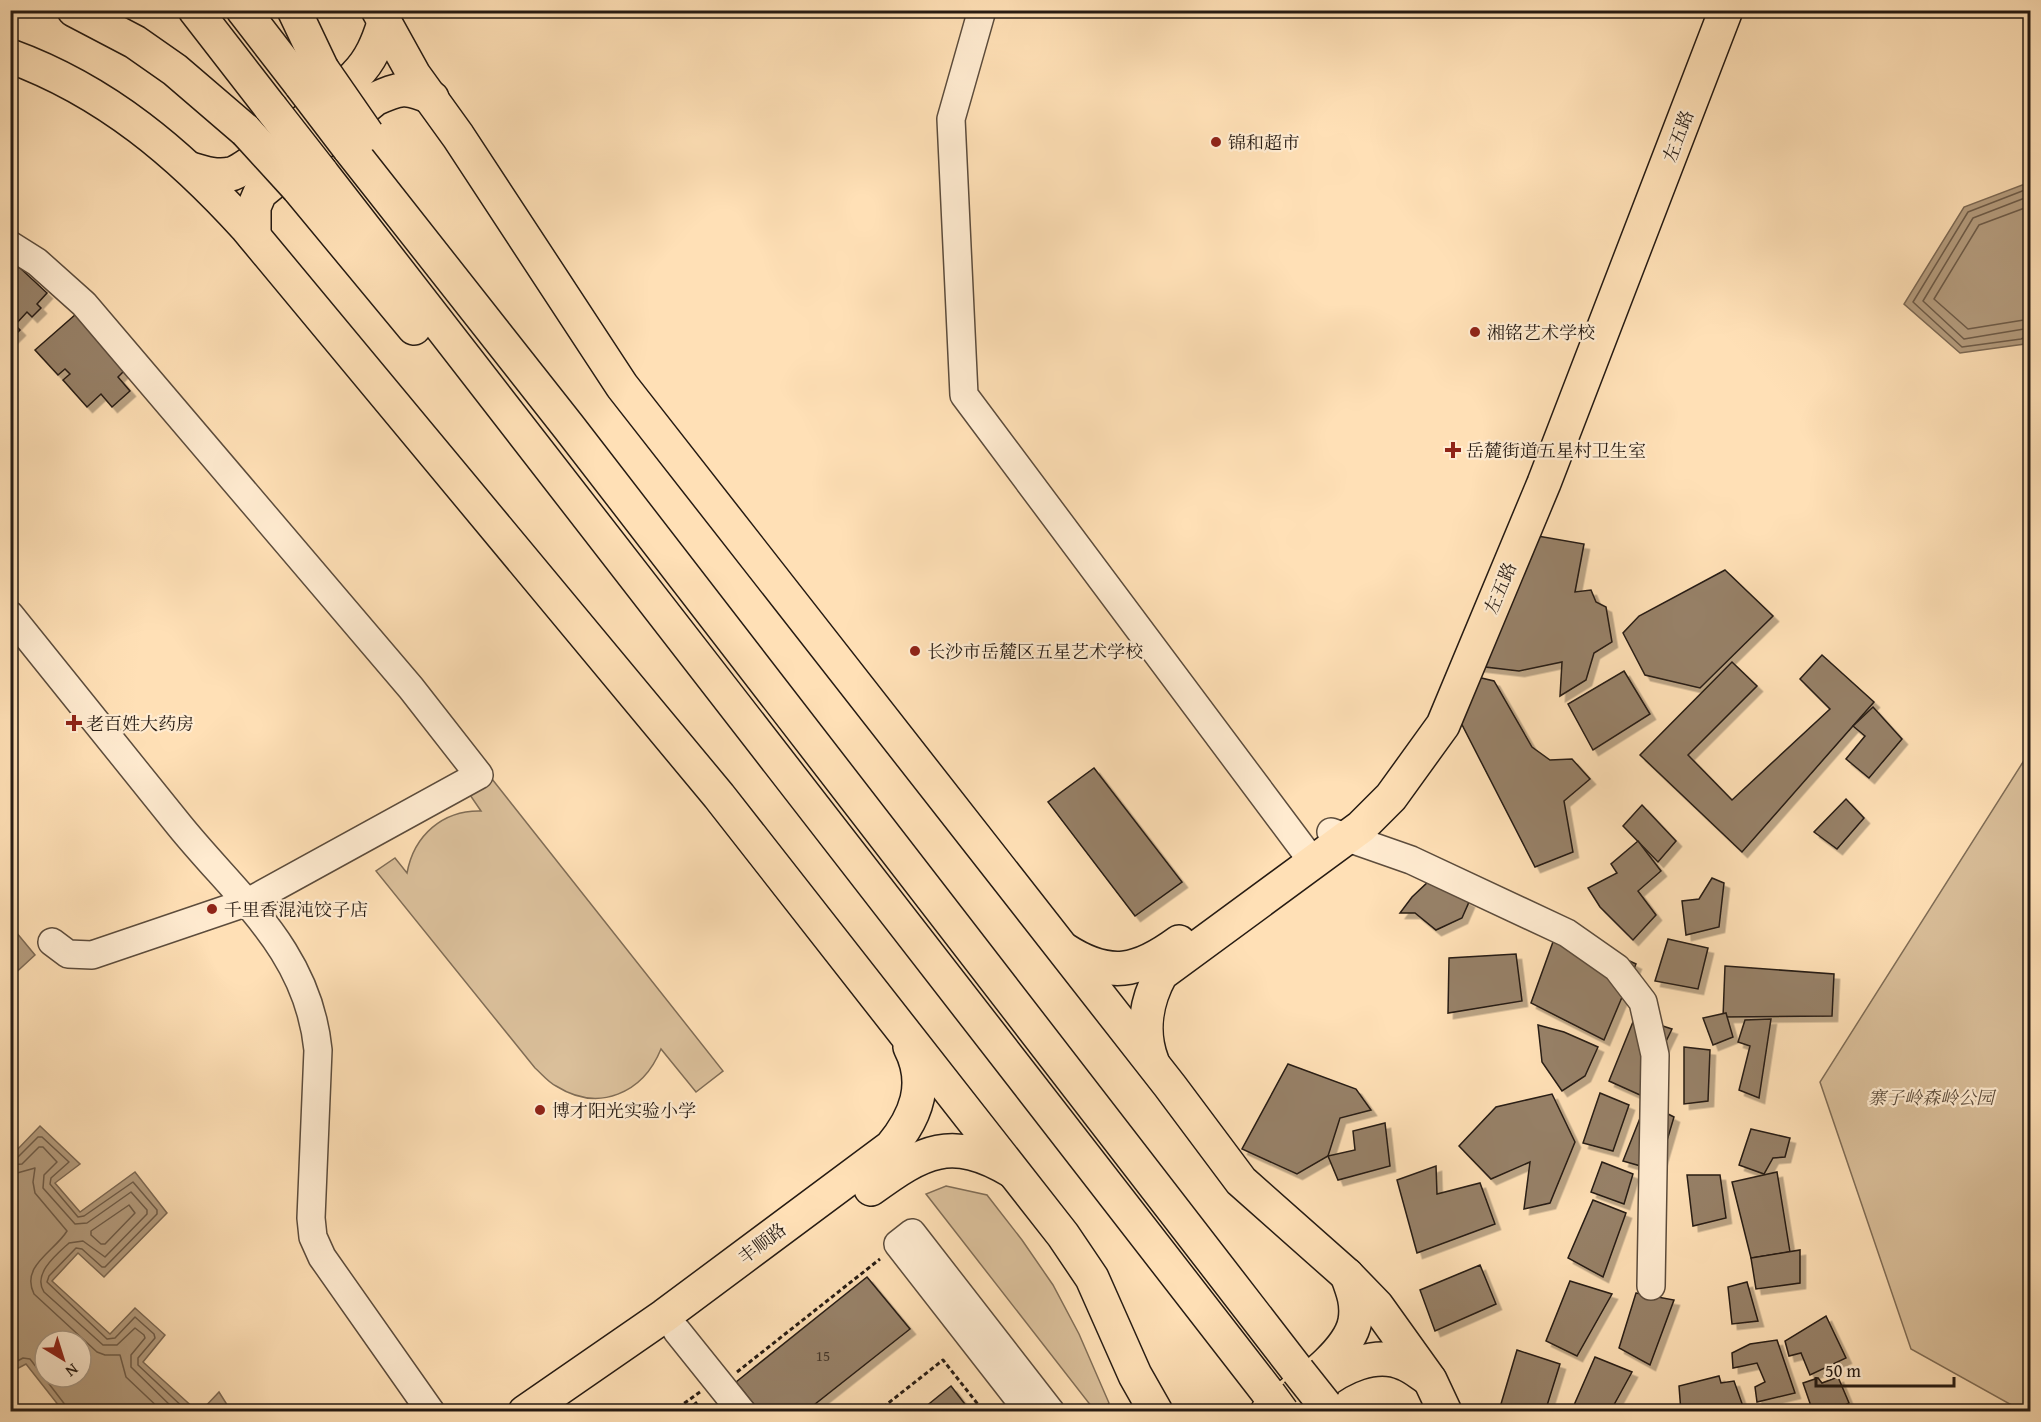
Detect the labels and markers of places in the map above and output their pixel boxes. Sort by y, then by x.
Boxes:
place label: 锦和超市 [1228,129,1300,156]
marker: 锦和超市 [1209,135,1223,149]
place label: 湘铭艺术学校 [1487,319,1595,346]
marker: 湘铭艺术学校 [1468,325,1482,339]
place label: 岳麓街道五星村卫生室 [1466,437,1646,464]
marker: 岳麓街道五星村卫生室 [1444,441,1462,459]
place label: 长沙市岳麓区五星艺术学校 [927,638,1143,665]
marker: 长沙市岳麓区五星艺术学校 [908,644,922,658]
place label: 老百姓大药房 [86,710,194,737]
marker: 老百姓大药房 [67,716,81,730]
place label: 千里香混沌饺子店 [224,896,368,923]
marker: 千里香混沌饺子店 [205,902,219,916]
place label: 博才阳光实验小学 [552,1097,696,1124]
marker: 博才阳光实验小学 [533,1103,547,1117]

